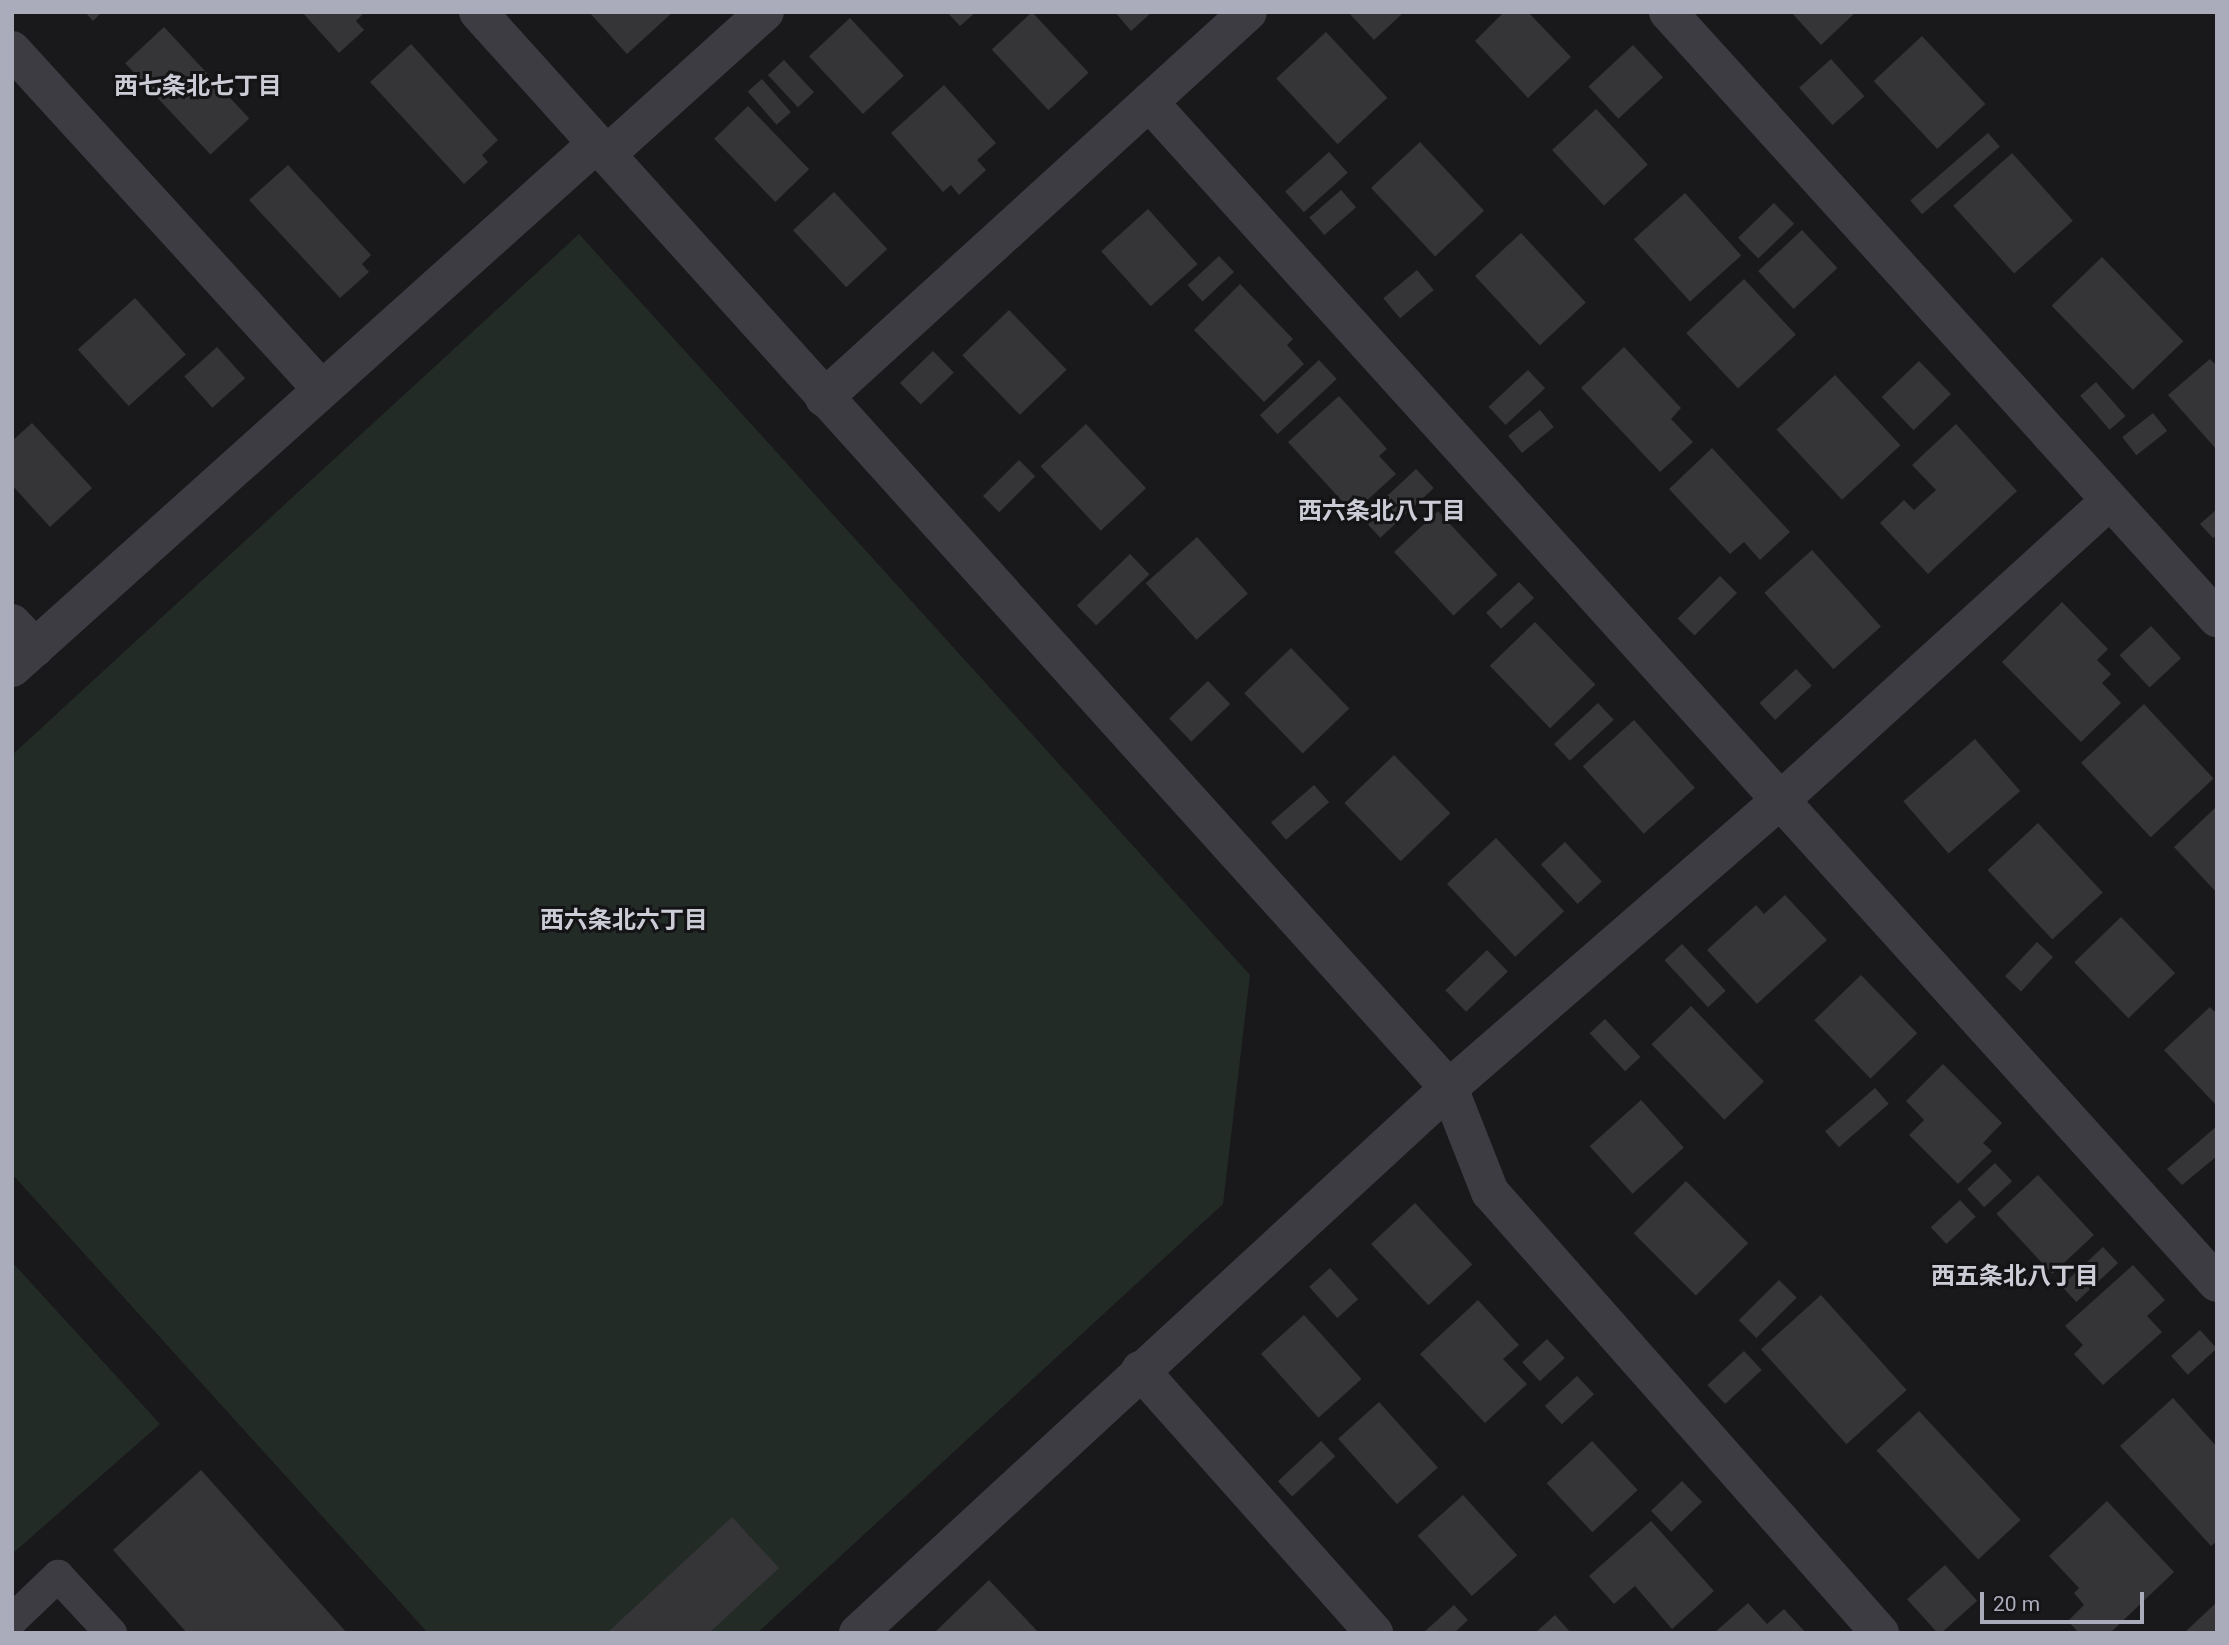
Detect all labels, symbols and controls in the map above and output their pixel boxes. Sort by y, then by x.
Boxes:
district label: 西七条北七丁目 [114,73,282,101]
district label: 西六条北八丁目 [1298,498,1466,526]
district label: 西六条北六丁目 [540,907,708,935]
district label: 西五条北八丁目 [1931,1263,2099,1291]
scale bar [1984,1578,2148,1622]
text: 20 m [1993,1592,2040,1616]

